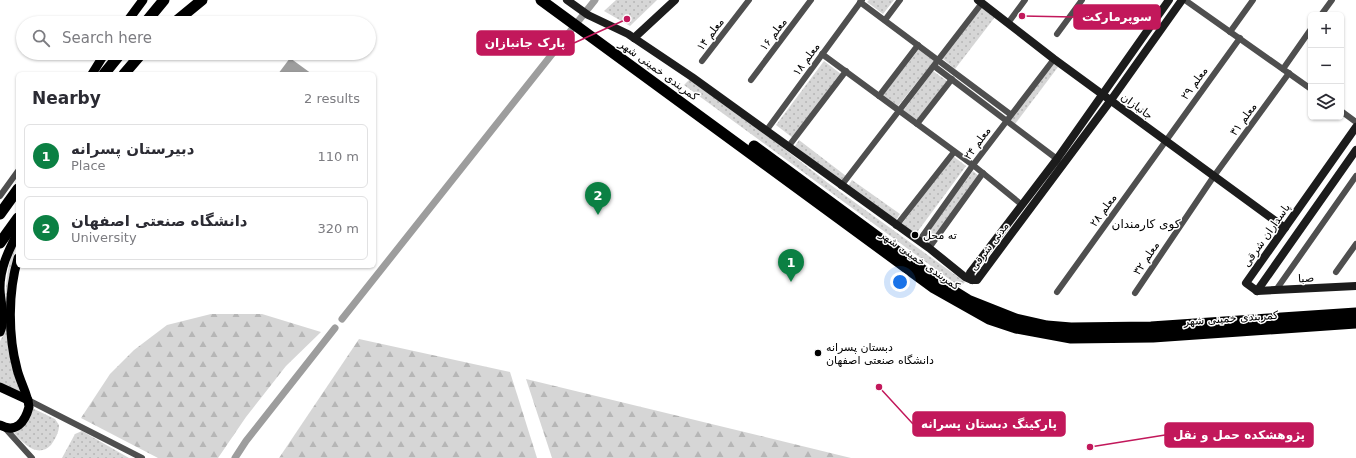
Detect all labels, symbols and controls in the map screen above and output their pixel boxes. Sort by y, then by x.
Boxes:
callout: سوپرمارکت [1074,5,1160,29]
text: سوپرمارکت [1082,10,1152,25]
map controls [1308,12,1344,120]
button: + [1308,12,1344,48]
street label: معلم ۱۴ [694,15,727,53]
street label: معلم ۱۶ [757,15,790,53]
search box [16,16,376,60]
icon: search [30,27,52,49]
text: Search here [62,29,152,47]
callout: پارک جانبازان [477,31,574,55]
text: پارک جانبازان [485,36,565,50]
street label: کمربندی خمینی شهر [616,37,701,104]
street label: معلم ۱۸ [790,40,823,78]
button: − [1308,48,1344,84]
street label: معلم ۲۹ [1178,64,1211,102]
button: layers [1308,84,1344,120]
text: Nearby [32,88,101,108]
street label: جانبازان [1118,90,1155,122]
text: 2 results [304,91,360,106]
street label: معلم ۳۱ [1227,100,1260,138]
street label: معلم ۲۴ [961,124,994,162]
text: دبیرستان پسرانه [71,140,194,158]
text: 1 [41,149,51,164]
text: 110 m [317,149,359,164]
text: Place [71,158,106,173]
pin: 2 [585,182,611,215]
street label: معلم ۲۸ [1087,191,1120,229]
street label: پاسداران شرقی [1240,201,1293,269]
text: دانشگاه صنعتی اصفهان [71,212,248,230]
district label: کوی کارمندان [1112,217,1181,232]
street label: مدنی شرقی [967,220,1012,273]
text: 2 [41,221,51,236]
text: 320 m [317,221,359,236]
street label: کمربندی خمینی شهر [876,227,963,293]
place label: ته محل [923,229,957,242]
text: University [71,230,137,245]
marker: ته محل [910,230,920,240]
street label: معلم ۳۲ [1131,239,1162,277]
pin: 1 [778,249,804,282]
your location [890,272,910,292]
street label: صبا [1298,272,1314,285]
street label: کمربندی خمینی شهر [1182,309,1280,328]
place label: دبستان پسرانه دانشگاه صنعتی اصفهان [826,341,934,367]
marker: دبستان پسرانه دانشگاه صنعتی اصفهان [813,348,823,358]
callout: پارکینگ دبستان پسرانه [913,412,1065,436]
text: پارکینگ دبستان پسرانه [921,417,1057,431]
callout: پژوهشکده حمل و نقل [1165,423,1313,447]
text: پژوهشکده حمل و نقل [1173,428,1305,443]

